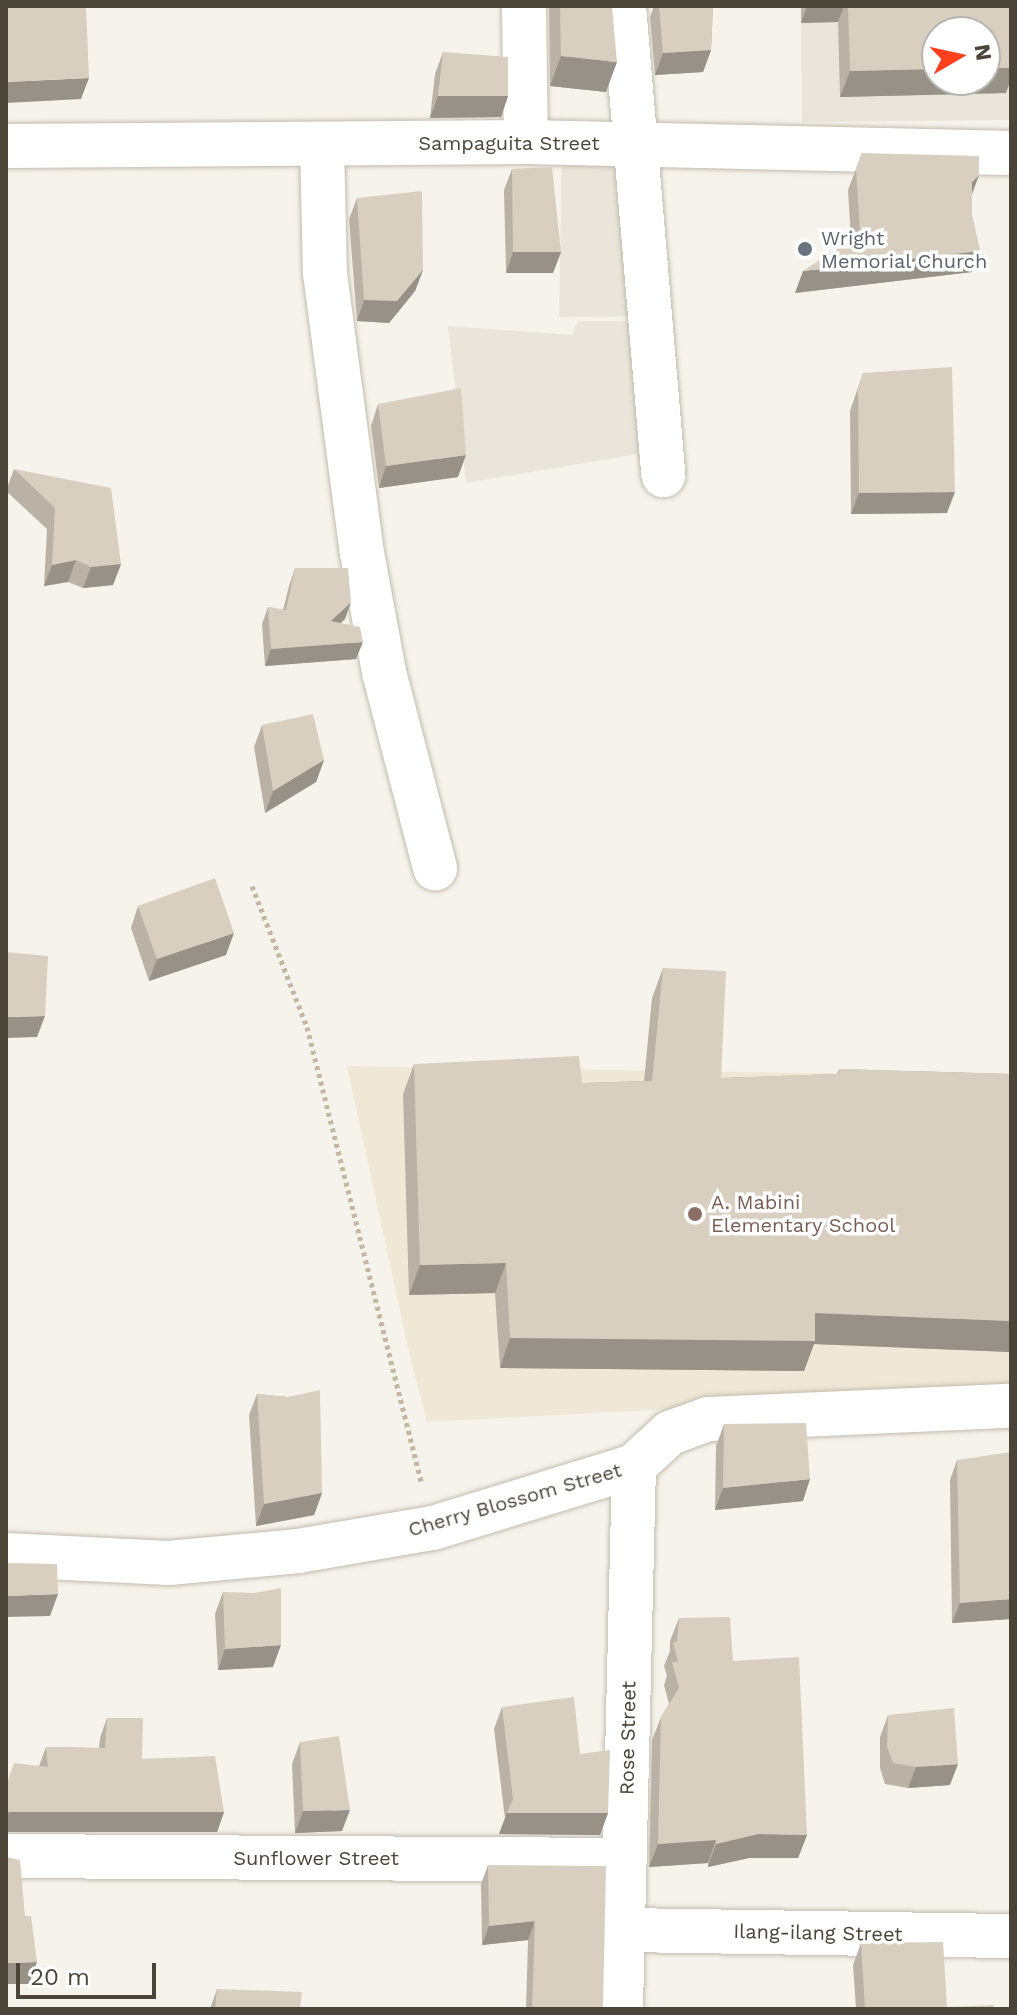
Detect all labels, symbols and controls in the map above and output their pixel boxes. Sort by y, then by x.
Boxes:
north arrow [921,16,1001,96]
text: N [970,42,997,62]
street label: Sampaguita Street [418,131,600,155]
place label: Wright Memorial Church [821,226,988,273]
marker: Wright Memorial Church [796,240,814,258]
place label: A. Mabini Elementary School [711,1190,896,1237]
marker: A. Mabini Elementary School [686,1205,704,1223]
street label: Cherry Blossom Street [405,1458,625,1542]
street label: Rose Street [615,1681,641,1795]
street label: Sunflower Street [233,1846,399,1870]
street label: Ilang-ilang Street [733,1920,903,1946]
scale bar [20,1947,160,1997]
text: 20 m [30,1963,90,1991]

